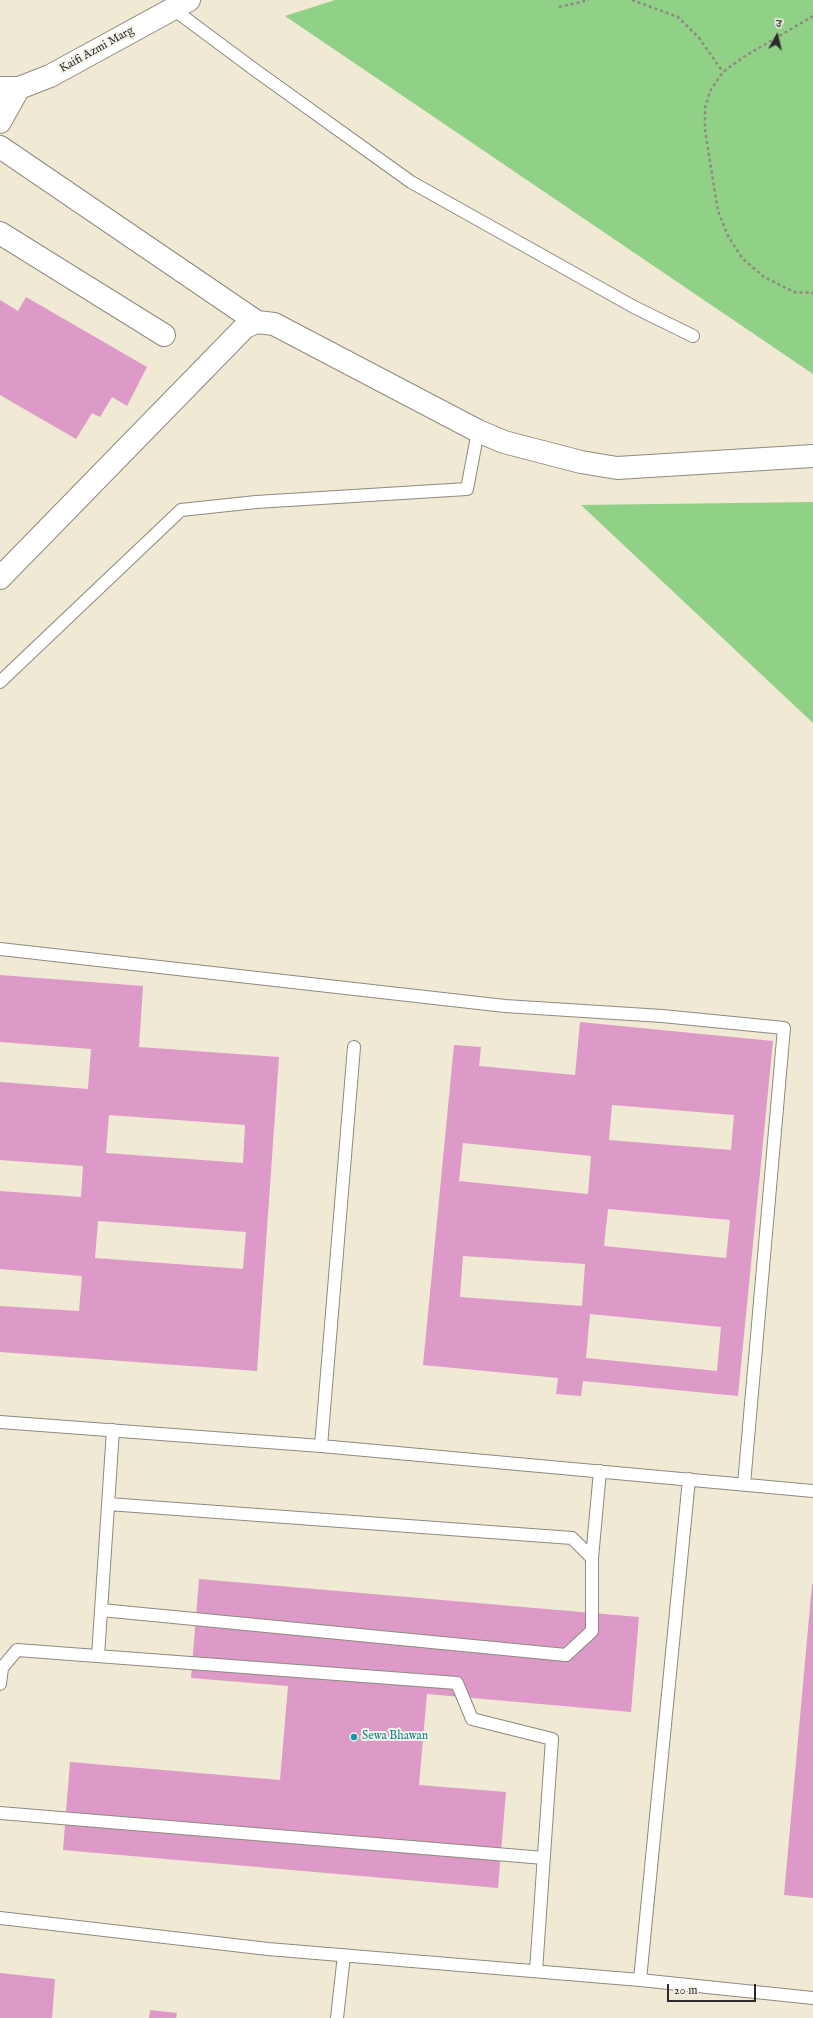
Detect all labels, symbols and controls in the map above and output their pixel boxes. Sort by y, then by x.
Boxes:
north arrow [757,16,797,56]
text: उ [775,17,782,31]
street label: Kaifi Azmi Marg [57,24,137,76]
place label: Sewa Bhawan [362,1730,428,1744]
marker: Sewa Bhawan [349,1732,359,1742]
scale bar [669,1976,758,2002]
text: 20 m [674,1983,697,1998]

